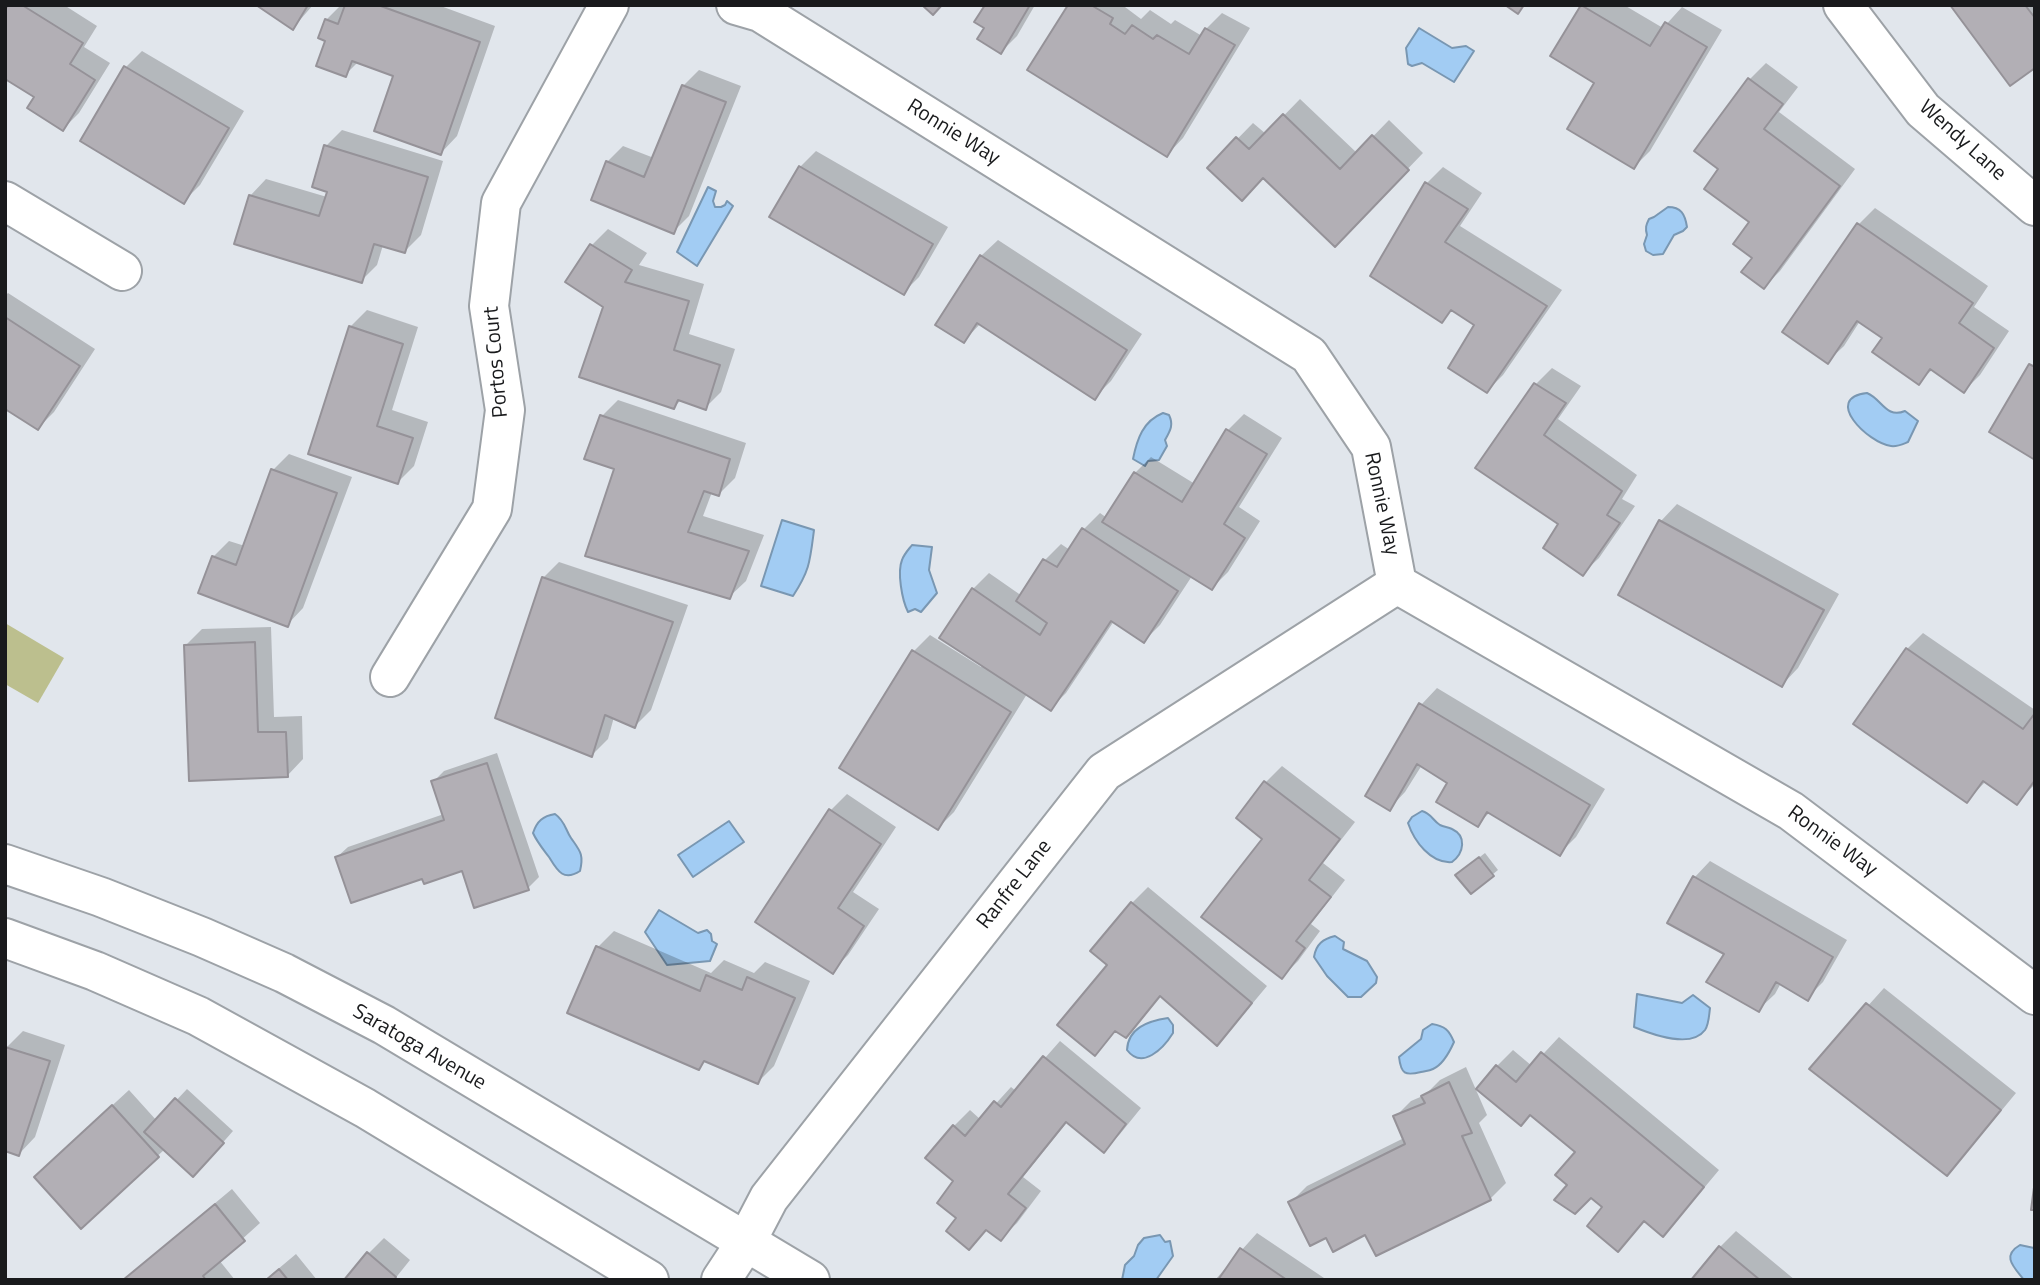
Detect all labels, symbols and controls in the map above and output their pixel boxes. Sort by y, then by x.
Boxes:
street label: Ronnie Way [902,94,1004,172]
street label: Wendy Lane [1913,95,2011,187]
street label: Portos Court [480,305,514,419]
street label: Ronnie Way [1358,450,1404,558]
street label: Ronnie Way [1782,801,1882,883]
street label: Ranfre Lane [972,835,1058,935]
street label: Saratoga Avenue [348,1000,490,1096]

